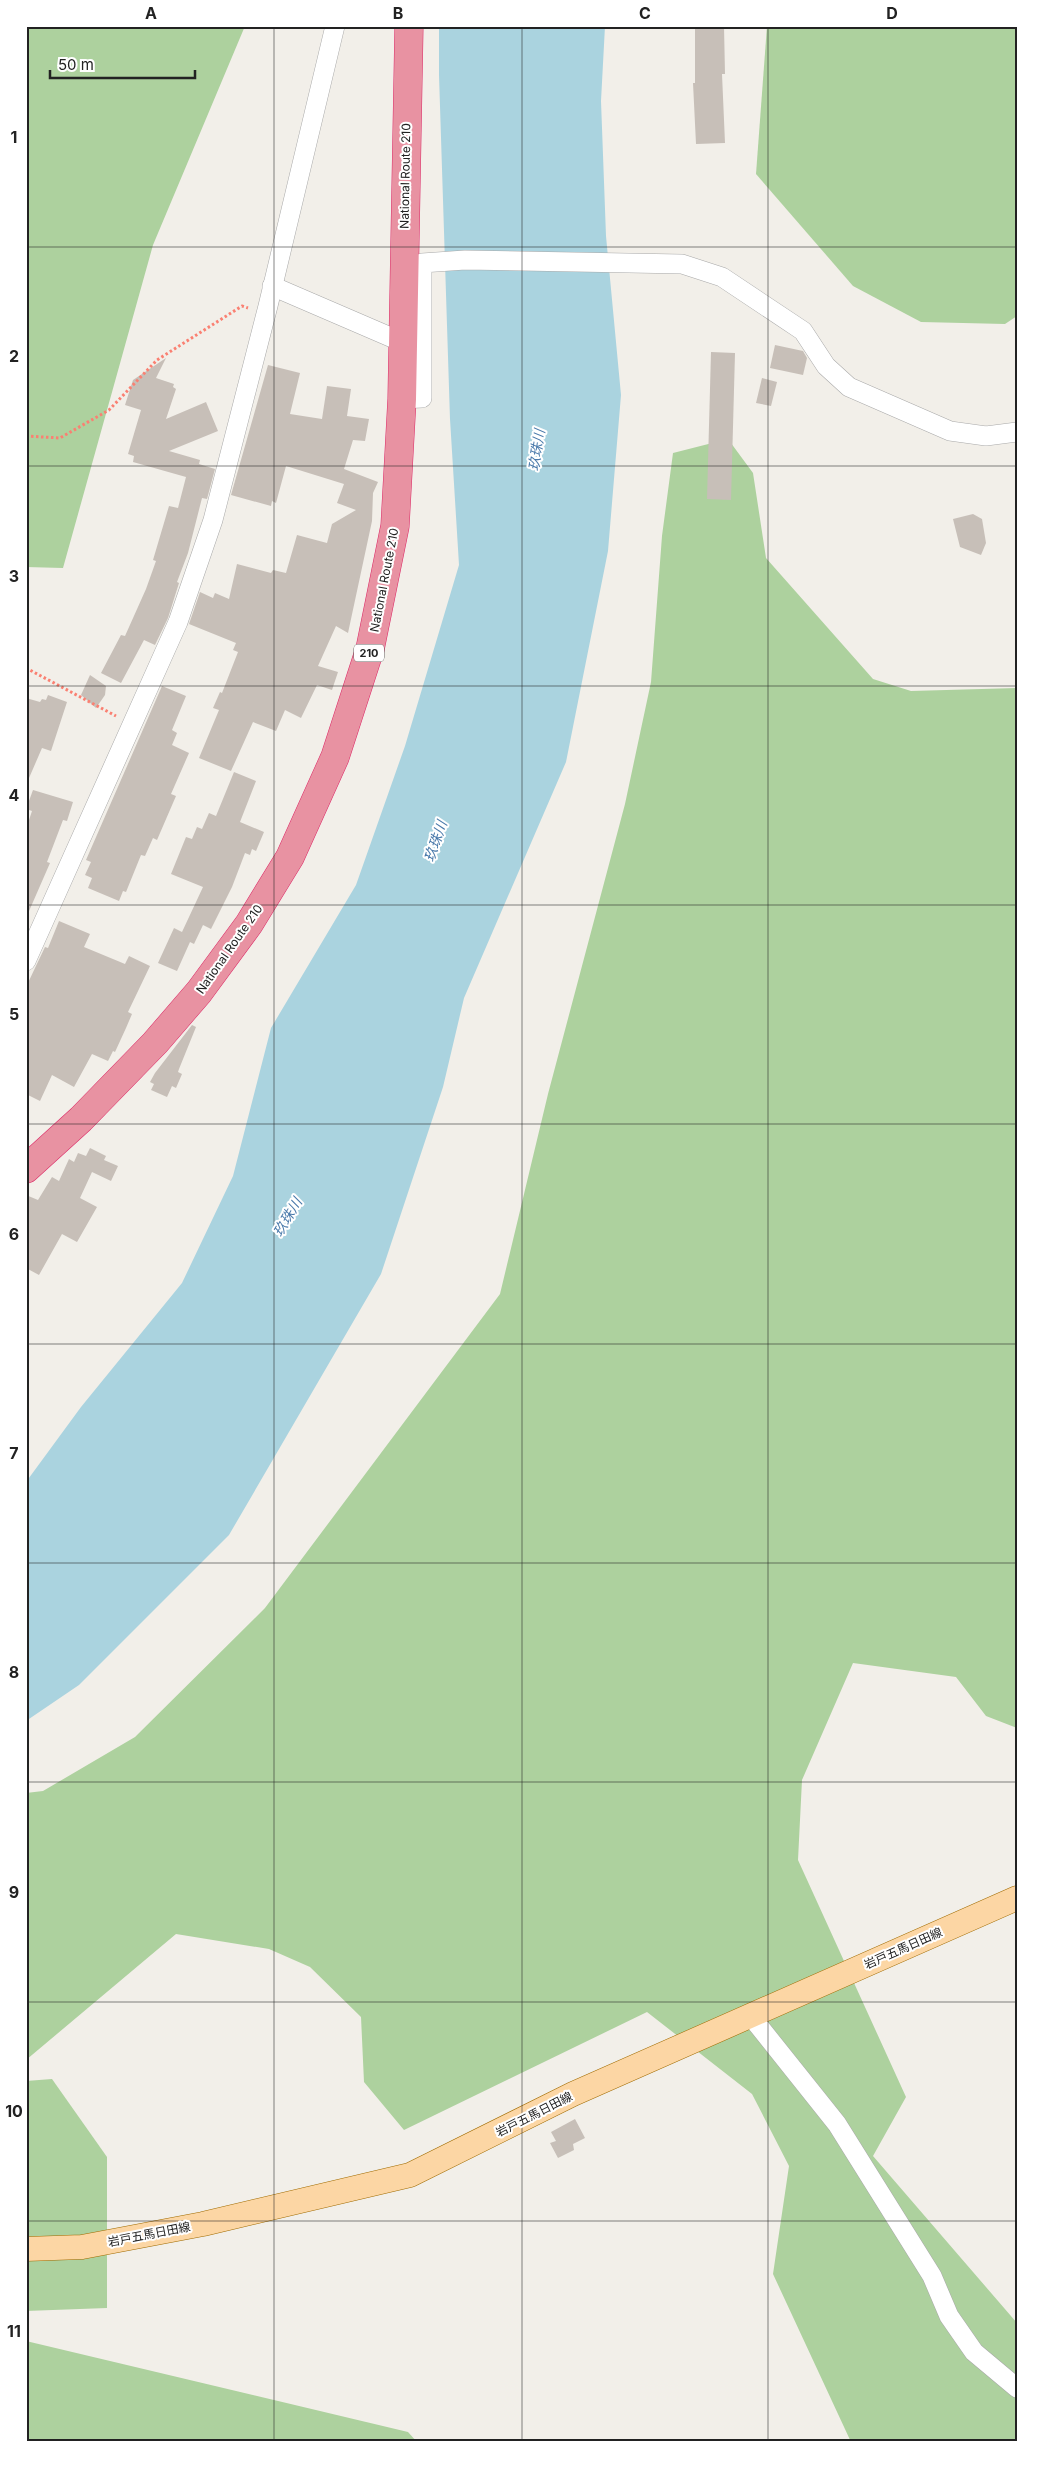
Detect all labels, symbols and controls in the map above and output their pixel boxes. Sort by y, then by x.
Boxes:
text: A [145,3,157,23]
text: B [393,3,403,23]
text: C [639,3,651,23]
text: D [886,3,898,23]
scale bar [50,48,195,80]
text: 50 m [58,55,94,74]
street label: National Route 210 [397,123,413,229]
text: 1 [11,127,17,147]
text: 2 [9,346,19,366]
water label: 玖珠川 [524,426,548,472]
street label: National Route 210 [367,527,401,633]
text: 3 [9,566,19,586]
road number: 210 [354,644,384,661]
text: 4 [9,785,20,805]
water label: 玖珠川 [420,816,451,864]
street label: National Route 210 [193,901,265,997]
text: 5 [9,1004,19,1024]
water label: 玖珠川 [269,1193,306,1239]
text: 6 [9,1224,19,1244]
text: 7 [9,1443,19,1463]
text: 8 [9,1662,19,1682]
text: 9 [9,1882,19,1902]
street label: 岩戸五馬日田線 [862,1924,944,1972]
street label: 岩戸五馬日田線 [493,2088,575,2140]
text: 10 [5,2101,23,2121]
street label: 岩戸五馬日田線 [106,2219,192,2249]
text: 11 [7,2321,21,2341]

